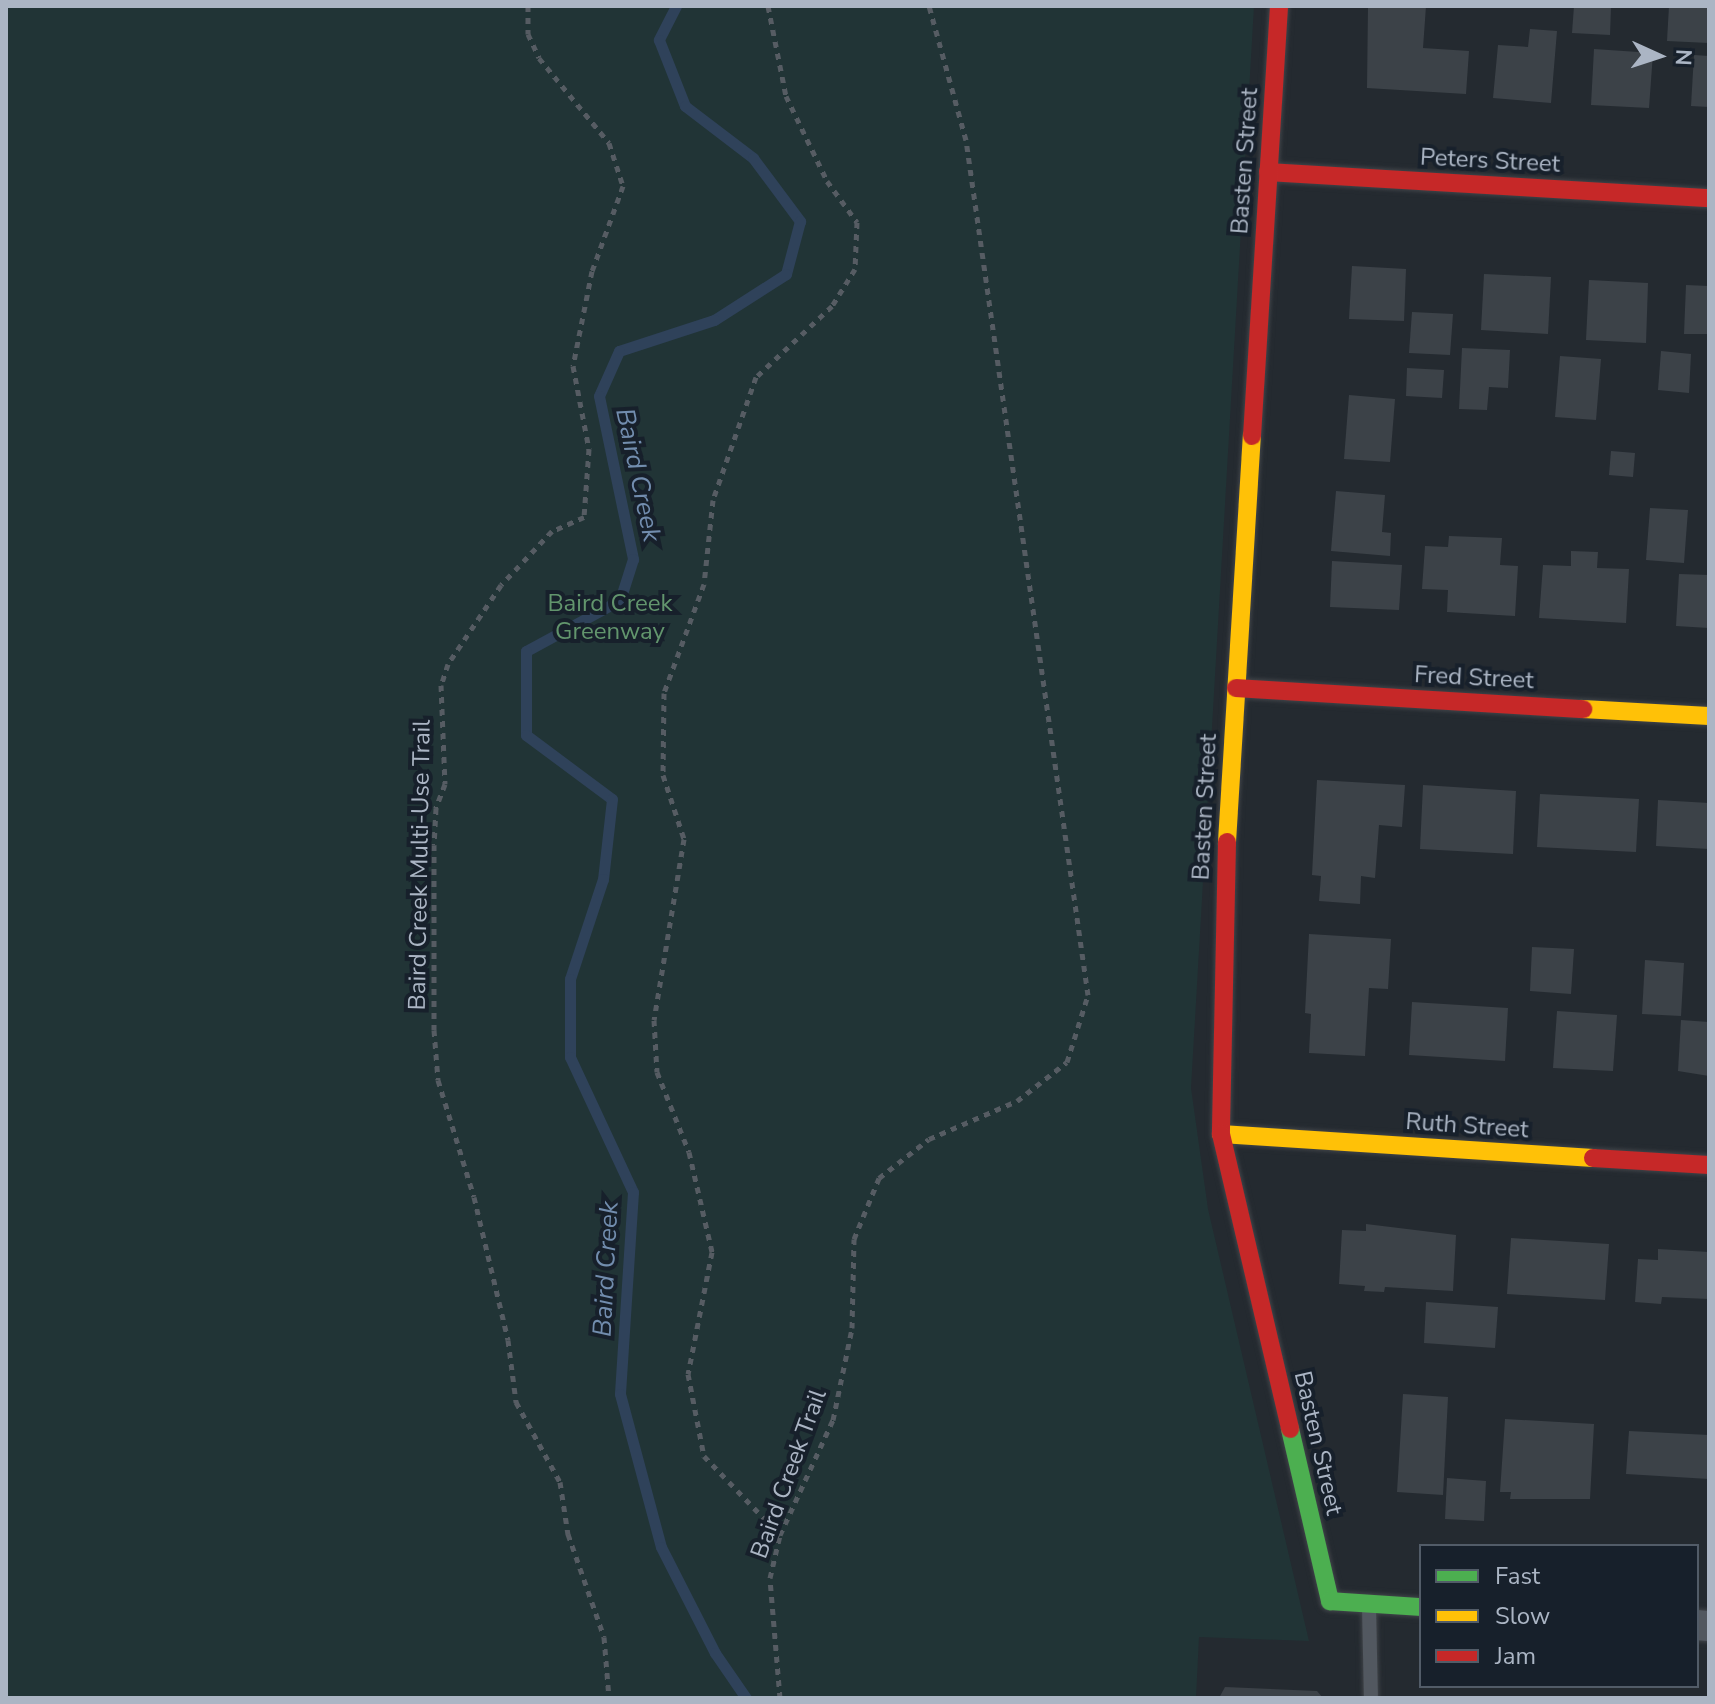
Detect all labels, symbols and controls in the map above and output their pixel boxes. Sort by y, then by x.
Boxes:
north arrow [1619,16,1699,96]
text: N [1668,48,1698,66]
street label: Basten Street [1226,87,1264,235]
street label: Peters Street [1419,143,1561,179]
water label: Baird Creek [609,405,667,545]
park label: Baird Creek Greenway [547,590,673,646]
street label: Fred Street [1413,660,1535,696]
street label: Baird Creek Multi-Use Trail [403,719,437,1011]
street label: Basten Street [1187,733,1223,881]
street label: Ruth Street [1405,1107,1529,1145]
water label: Baird Creek [587,1200,625,1338]
street label: Basten Street [1287,1368,1349,1518]
street label: Baird Creek Trail [745,1385,833,1563]
legend [1419,1544,1699,1688]
text: Fast [1495,1560,1540,1592]
text: Slow [1495,1600,1550,1632]
text: Jam [1495,1640,1536,1672]

